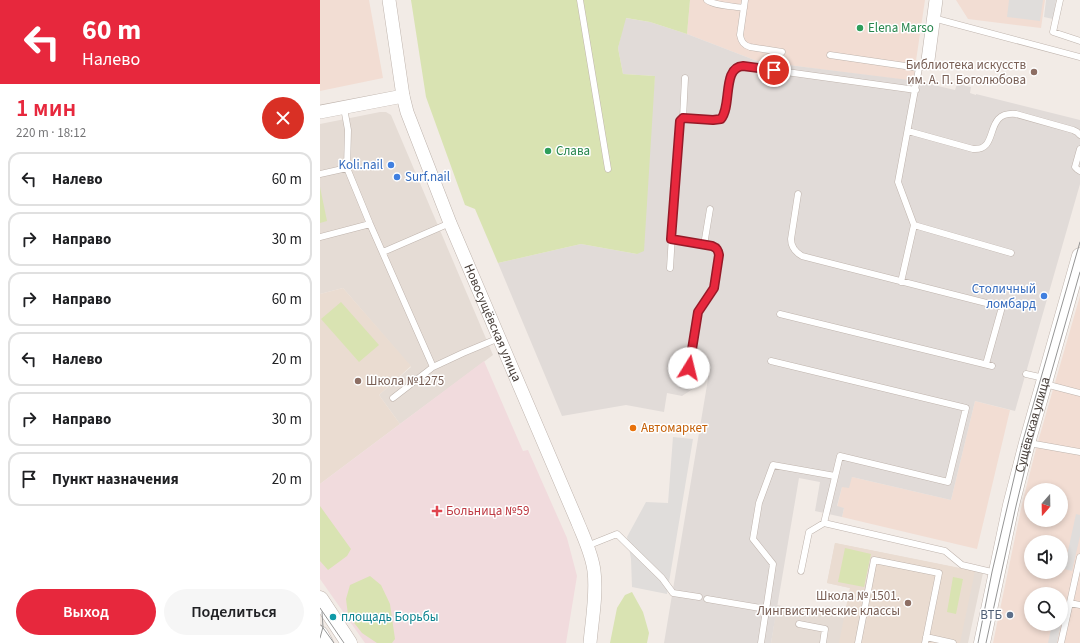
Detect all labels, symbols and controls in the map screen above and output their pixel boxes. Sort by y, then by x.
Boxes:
text: 60 m [82,10,141,50]
icon: left [16,16,68,68]
place label: Elena Marso [868,19,934,37]
marker: Elena Marso [855,23,865,33]
text: Налево [82,47,140,72]
pin [757,53,791,87]
place label: Библиотека искусств им. А. П. Боголюбова [906,56,1026,89]
icon: arrive [763,59,785,81]
marker: Библиотека искусств им. А. П. Боголюбова [1029,67,1039,77]
text: 1 мин [16,91,76,126]
button: close [262,97,304,139]
text: 220 m · 18:12 [16,124,86,142]
place label: Слава [556,142,590,160]
marker: Слава [543,146,553,156]
place label: Koli.nail [339,156,383,174]
marker: Koli.nail [386,160,396,170]
icon: left [18,168,40,190]
place label: Surf.nail [405,168,450,186]
text: Налево [52,169,103,190]
text: 60 m [272,169,302,190]
marker: Surf.nail [392,172,402,182]
icon: right [18,228,40,250]
text: Направо [52,229,111,250]
text: 30 m [272,229,302,250]
street label: Новосущёвская улица [459,261,526,384]
place label: Столичный ломбард [972,280,1036,313]
icon: right [18,288,40,310]
text: Направо [52,289,111,310]
text: 60 m [272,289,302,310]
marker: Столичный ломбард [1039,291,1049,301]
position arrow [668,347,710,389]
icon: left [18,348,40,370]
text: Налево [52,349,103,370]
text: 20 m [272,349,302,370]
place label: Школа №1275 [366,372,444,390]
street label: Сущёвская улица [1011,375,1054,475]
marker: Школа №1275 [353,376,363,386]
icon: right [18,408,40,430]
text: Направо [52,409,111,430]
text: 30 m [272,409,302,430]
place label: Автомаркет [641,419,708,437]
marker: Автомаркет [628,423,638,433]
icon: arrive [18,468,40,490]
text: Пункт назначения [52,469,179,490]
text: 20 m [272,469,302,490]
north arrow [1024,483,1068,527]
map controls [1024,483,1068,631]
place label: Больница №59 [446,502,530,520]
marker: Больница №59 [431,505,443,517]
button: sound [1024,535,1068,579]
place label: Школа № 1501. Лингвистические классы [757,587,900,620]
button: search [1024,587,1068,631]
button: Выход [16,589,156,635]
button: Поделиться [164,589,304,635]
marker: Школа № 1501. Лингвистические классы [903,598,913,608]
place label: ВТБ [980,606,1002,624]
place label: площадь Борьбы [341,608,439,626]
marker: ВТБ [1005,610,1015,620]
marker: площадь Борьбы [328,612,338,622]

